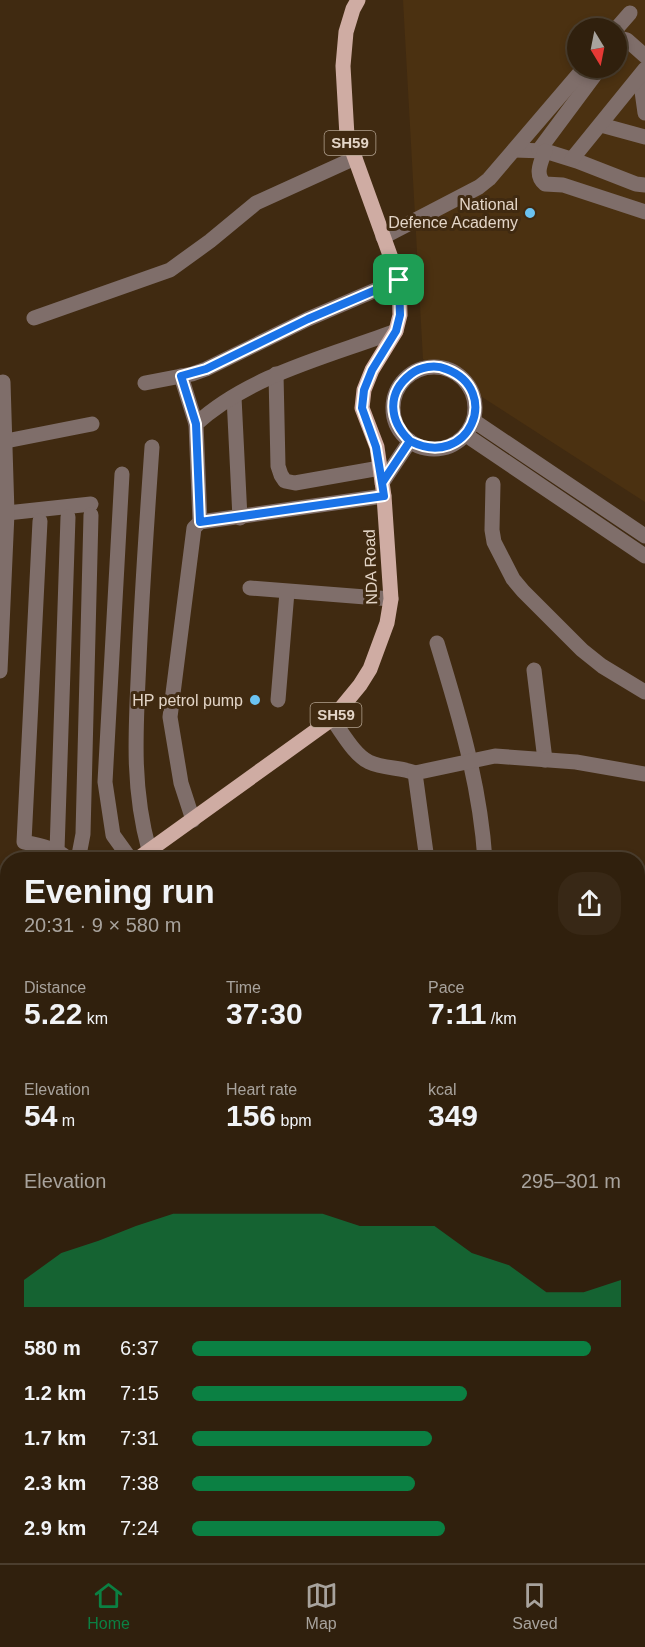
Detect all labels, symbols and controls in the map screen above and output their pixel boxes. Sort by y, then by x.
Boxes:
north arrow [567,18,627,78]
map controls [567,18,627,78]
road number: SH59 [324,131,376,155]
place label: National Defence Academy [388,196,518,231]
marker: National Defence Academy [523,206,537,220]
pin [373,254,424,305]
icon: arrive [382,263,415,296]
street label: NDA Road [361,529,380,605]
place label: HP petrol pump [132,692,243,709]
marker: HP petrol pump [248,693,262,707]
road number: SH59 [310,703,362,727]
button: share [558,872,621,935]
text: Evening run [24,873,215,910]
text: 20:31 · 9 × 580 m [24,914,181,936]
text: Distance [24,979,86,996]
text: Time [226,979,261,996]
text: Pace [428,979,464,996]
text: 5.22 [24,997,82,1030]
text: 37:30 [226,997,303,1030]
text: 7:11 [428,997,486,1030]
text: km [82,1010,108,1027]
text: /km [486,1010,517,1027]
text: Elevation [24,1081,90,1098]
text: Heart rate [226,1081,297,1098]
text: kcal [428,1081,456,1098]
text: 54 [24,1099,57,1132]
text: 156 [226,1099,276,1132]
text: 349 [428,1099,478,1132]
text: m [57,1112,75,1129]
text: bpm [276,1112,312,1129]
text: Elevation [24,1170,106,1192]
text: 295–301 m [521,1170,621,1192]
text: 580 m [24,1337,81,1359]
text: 6:37 [120,1337,159,1359]
text: 1.2 km [24,1382,86,1404]
text: 7:15 [120,1382,159,1404]
text: 1.7 km [24,1427,86,1449]
text: 7:31 [120,1427,159,1449]
text: 2.3 km [24,1472,86,1494]
text: 7:38 [120,1472,159,1494]
text: 2.9 km [24,1517,86,1539]
text: 7:24 [120,1517,159,1539]
tab: Home [87,1579,130,1633]
tab: Map [305,1579,338,1633]
tab: Saved [512,1579,558,1633]

